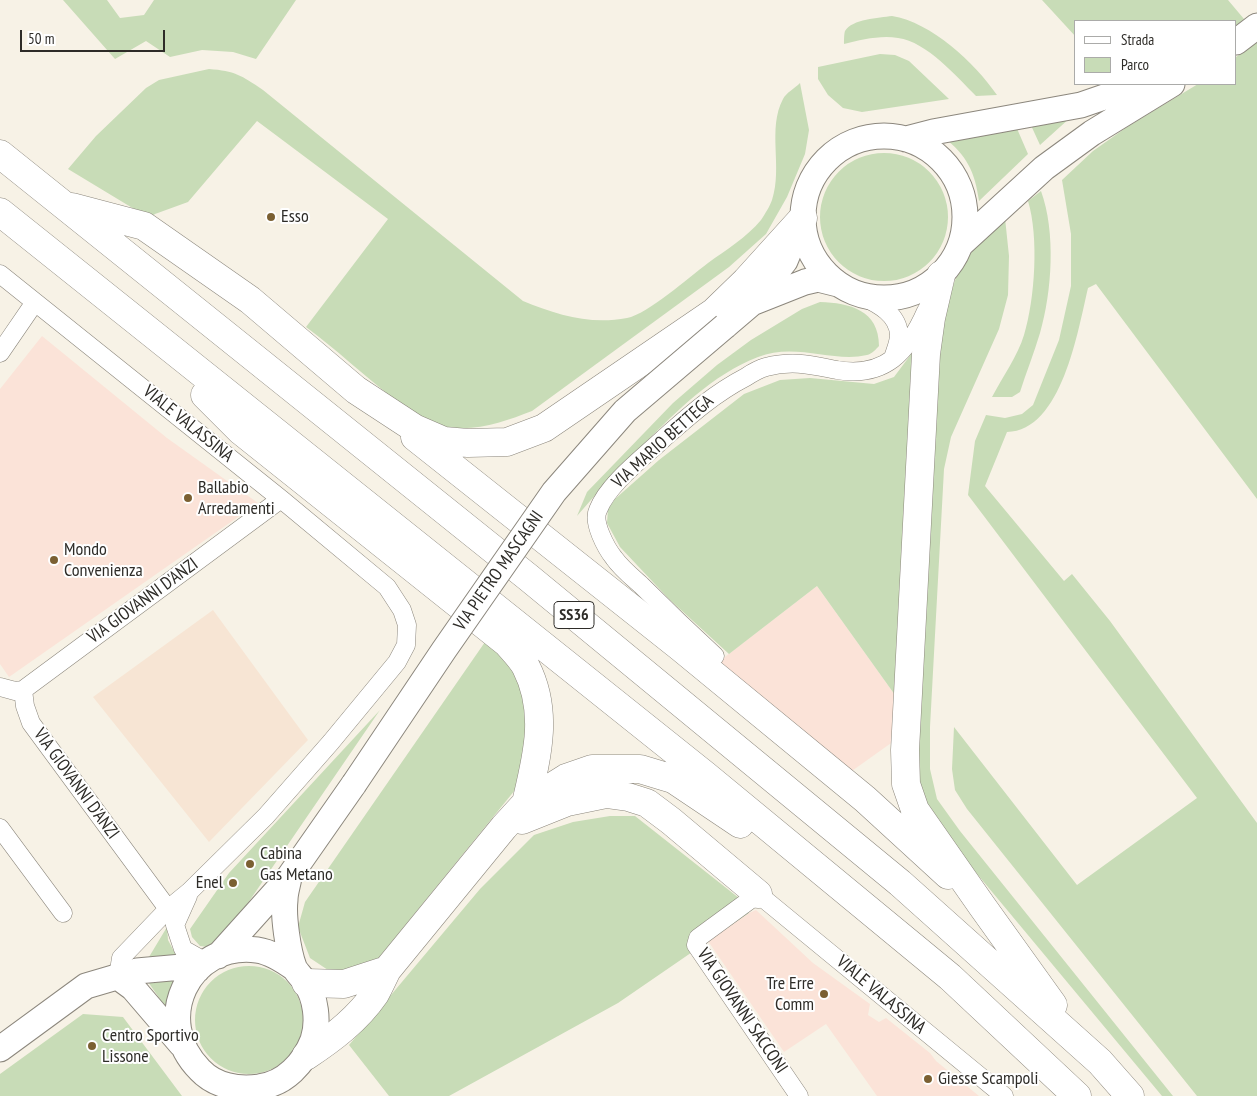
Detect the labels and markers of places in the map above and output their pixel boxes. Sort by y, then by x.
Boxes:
place label: Esso [281,206,309,228]
marker: Esso [265,211,277,223]
place label: Ballabio Arredamenti [198,477,275,520]
marker: Ballabio Arredamenti [182,492,194,504]
place label: Mondo Convenienza [64,539,143,582]
marker: Mondo Convenienza [48,554,60,566]
place label: Cabina Gas Metano [260,843,333,886]
marker: Cabina Gas Metano [244,858,256,870]
place label: Enel [196,872,223,894]
marker: Enel [227,877,239,889]
place label: Tre Erre Comm [766,973,814,1016]
marker: Tre Erre Comm [818,988,830,1000]
place label: Centro Sportivo Lissone [102,1025,199,1068]
marker: Centro Sportivo Lissone [86,1040,98,1052]
place label: Giesse Scampoli [938,1068,1038,1090]
marker: Giesse Scampoli [922,1073,934,1085]

